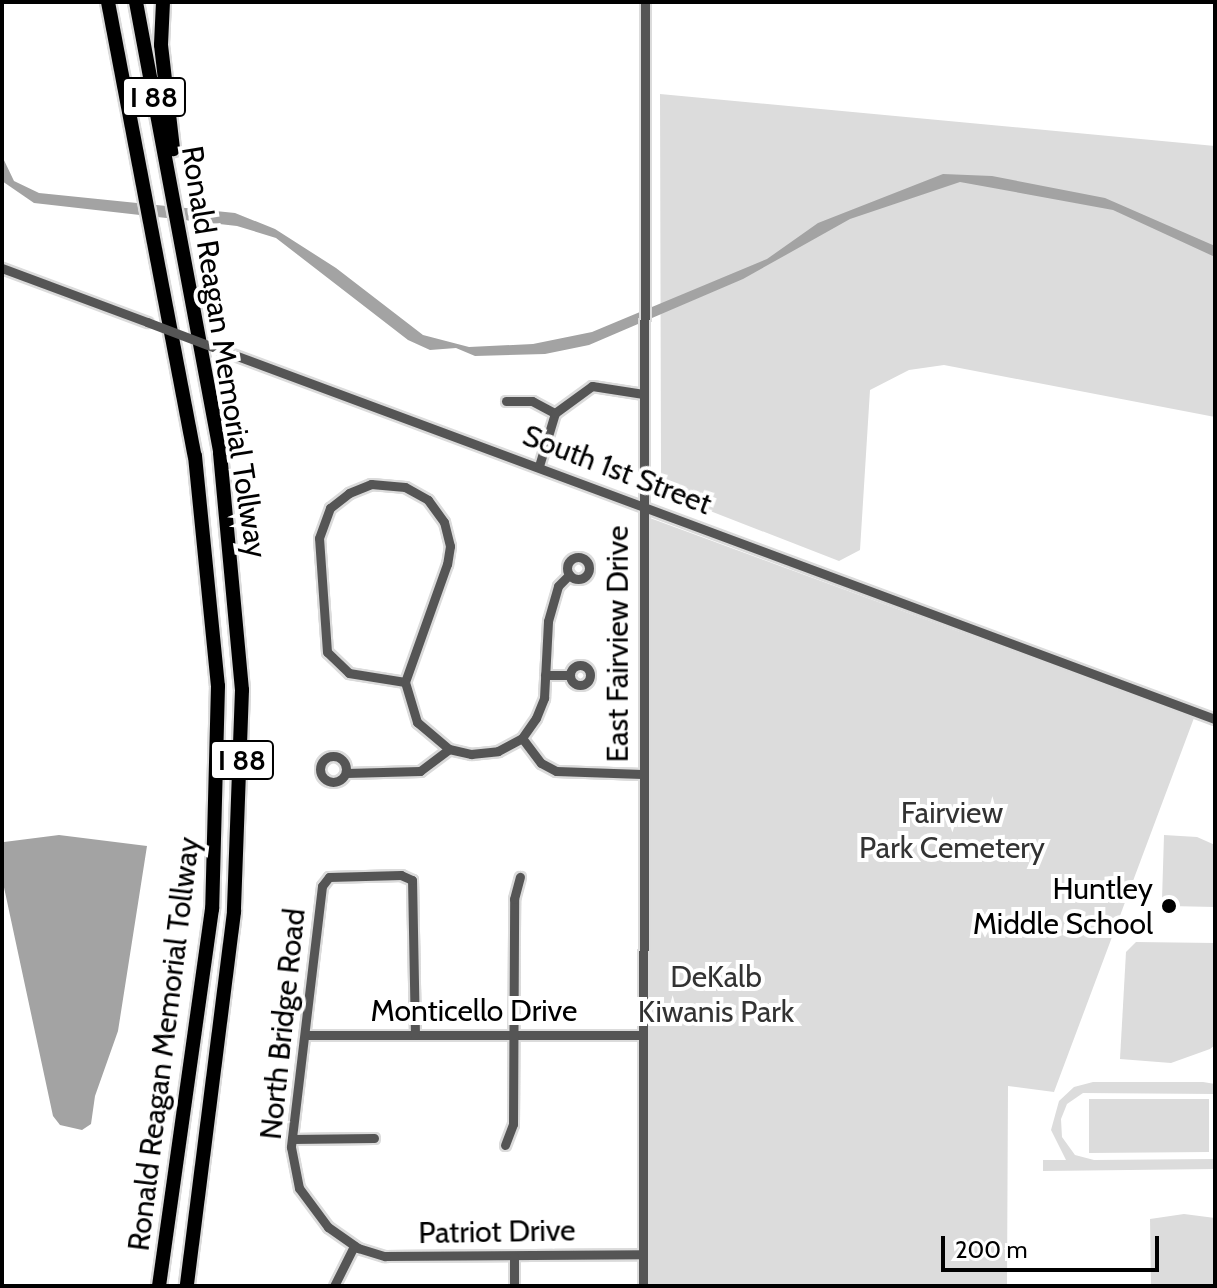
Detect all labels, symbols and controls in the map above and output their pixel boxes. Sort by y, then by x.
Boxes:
road number: I 88 [120,73,188,121]
street label: Ronald Reagan Memorial Tollway [174,143,274,561]
street label: South 1st Street [518,418,716,522]
street label: East Fairview Drive [600,526,636,762]
road number: I 88 [208,736,276,784]
park label: Fairview Park Cemetery [859,795,1045,866]
street label: Ronald Reagan Memorial Tollway [121,835,207,1253]
place label: Huntley Middle School [973,871,1153,942]
marker: Huntley Middle School [1160,897,1178,915]
street label: North Bridge Road [253,907,313,1141]
park label: DeKalb Kiwanis Park [638,959,794,1030]
street label: Monticello Drive [371,993,577,1029]
street label: Patriot Drive [418,1213,576,1251]
scale bar [945,1220,1163,1270]
text: 200 m [955,1235,1028,1264]

